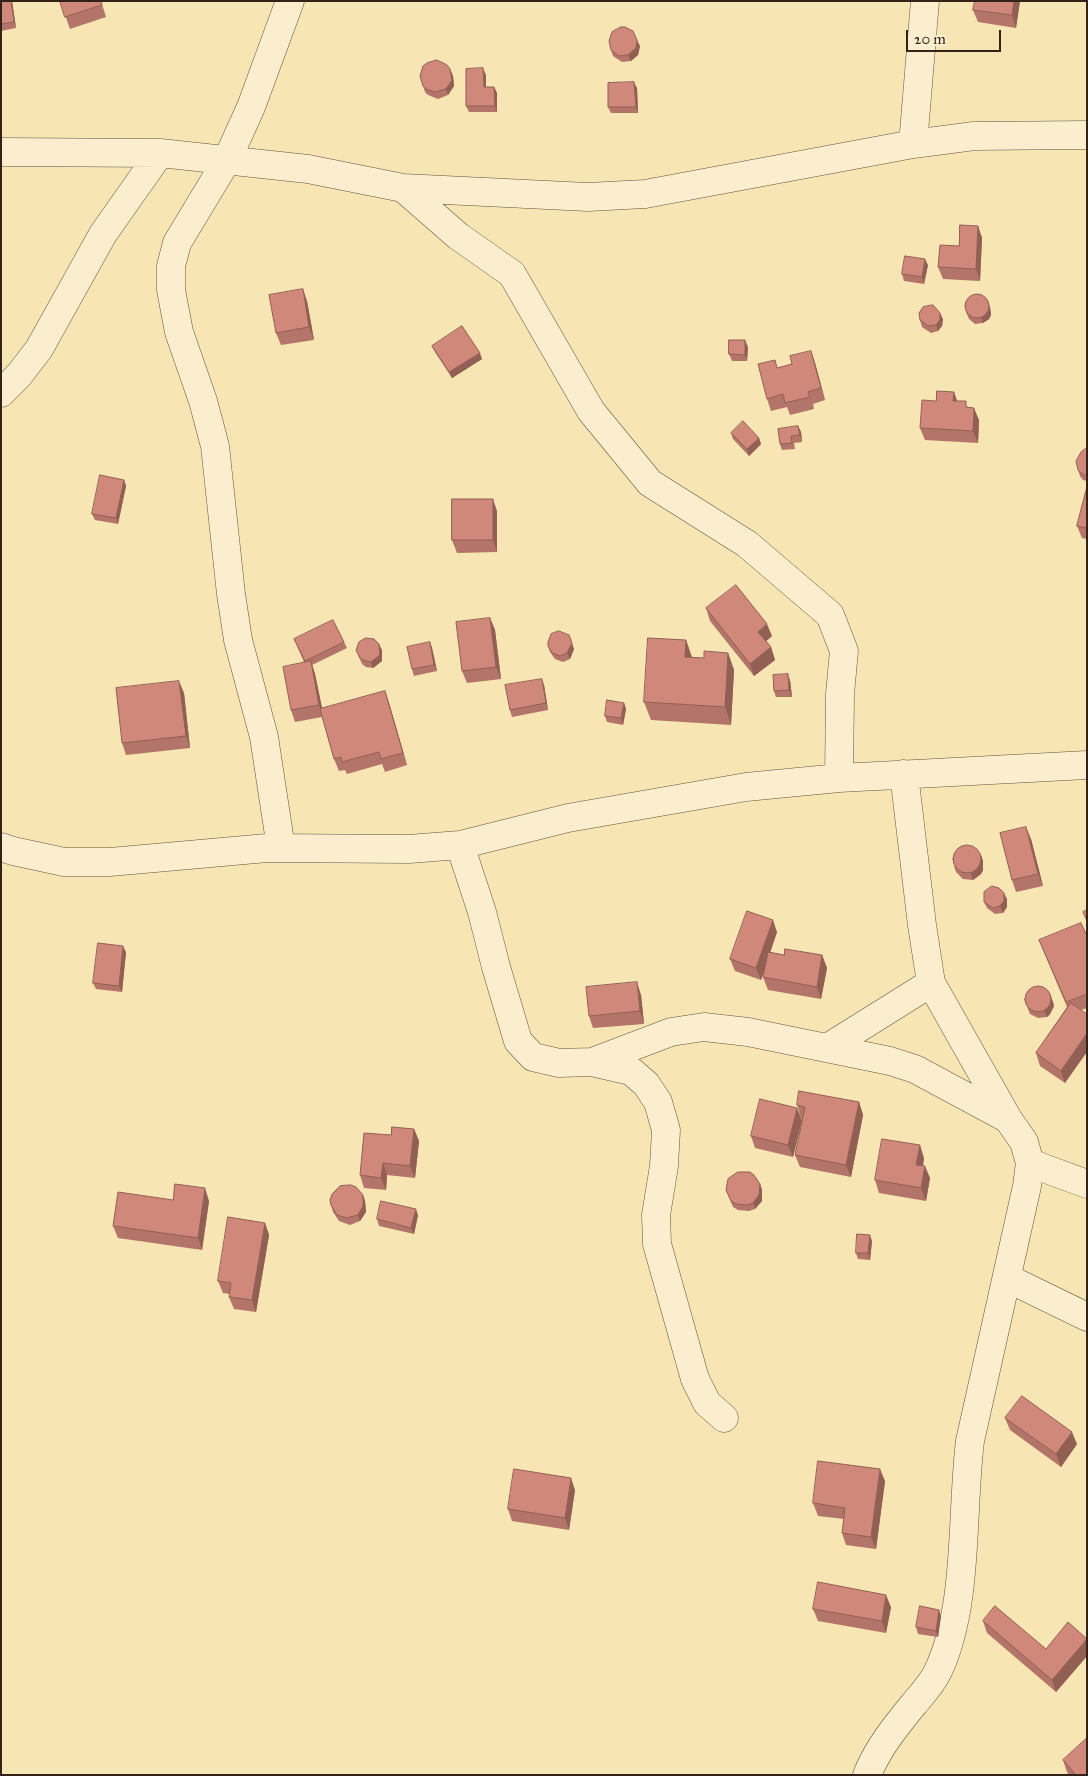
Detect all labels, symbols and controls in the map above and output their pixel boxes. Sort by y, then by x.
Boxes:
scale bar [908,20,1003,52]
text: 20 m [914,30,946,48]

